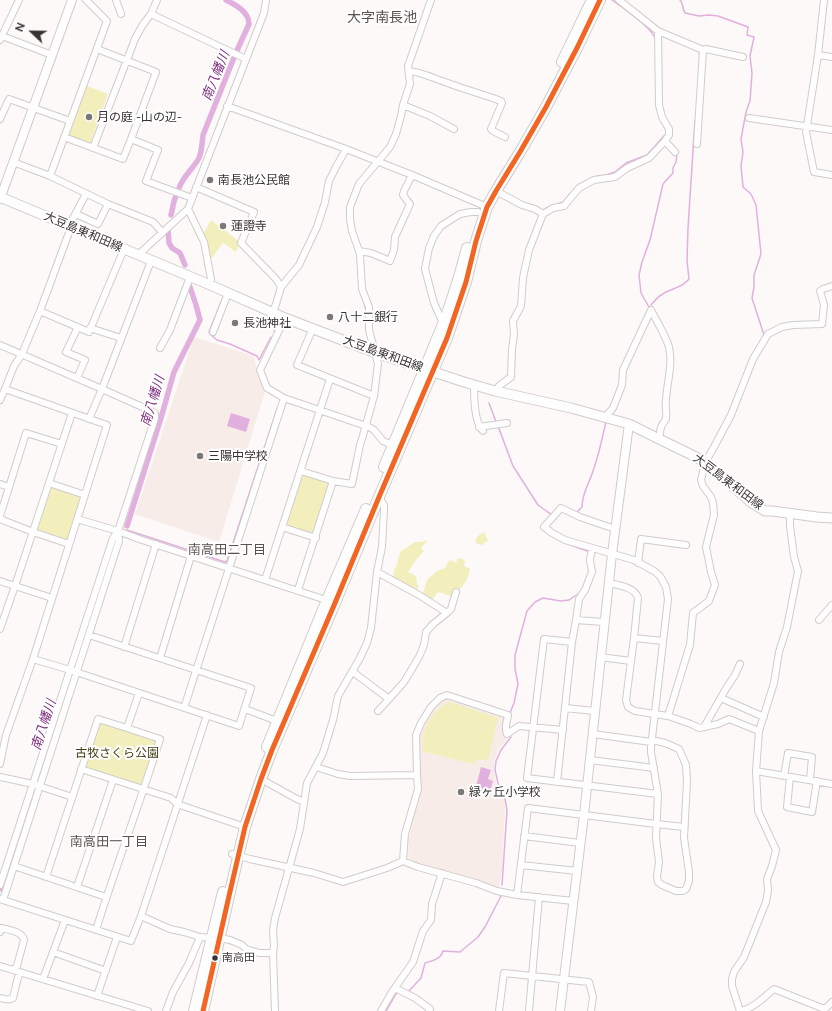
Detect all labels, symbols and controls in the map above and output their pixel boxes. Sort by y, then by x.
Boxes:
district label: 大字南長池 [347,10,417,26]
north arrow [12,12,52,52]
text: N [13,21,28,34]
water label: 南八幡川 [199,49,233,103]
place label: 月の庭 -山の辺- [97,110,182,124]
marker: 月の庭 -山の辺- [84,112,94,122]
place label: 南長池公民館 [218,173,290,187]
marker: 南長池公民館 [205,175,215,185]
street label: 大豆島東和田線 [42,209,124,255]
place label: 蓮證寺 [231,219,267,233]
marker: 蓮證寺 [218,221,228,231]
place label: 八十二銀行 [338,310,398,324]
marker: 八十二銀行 [325,312,335,322]
place label: 長池神社 [243,316,291,330]
marker: 長池神社 [230,318,240,328]
street label: 大豆島東和田線 [341,333,425,375]
water label: 南八幡川 [138,374,168,428]
place label: 三陽中学校 [208,449,268,463]
marker: 三陽中学校 [195,451,205,461]
street label: 大豆島東和田線 [690,451,766,513]
district label: 南高田二丁目 [188,542,266,558]
water label: 南八幡川 [29,698,59,752]
park label: 古牧さくら公園 [75,746,159,760]
place label: 緑ヶ丘小学校 [469,785,541,799]
marker: 緑ヶ丘小学校 [456,787,466,797]
district label: 南高田一丁目 [70,834,148,850]
place label: 南高田 [222,951,255,965]
marker: 南高田 [210,953,220,963]

